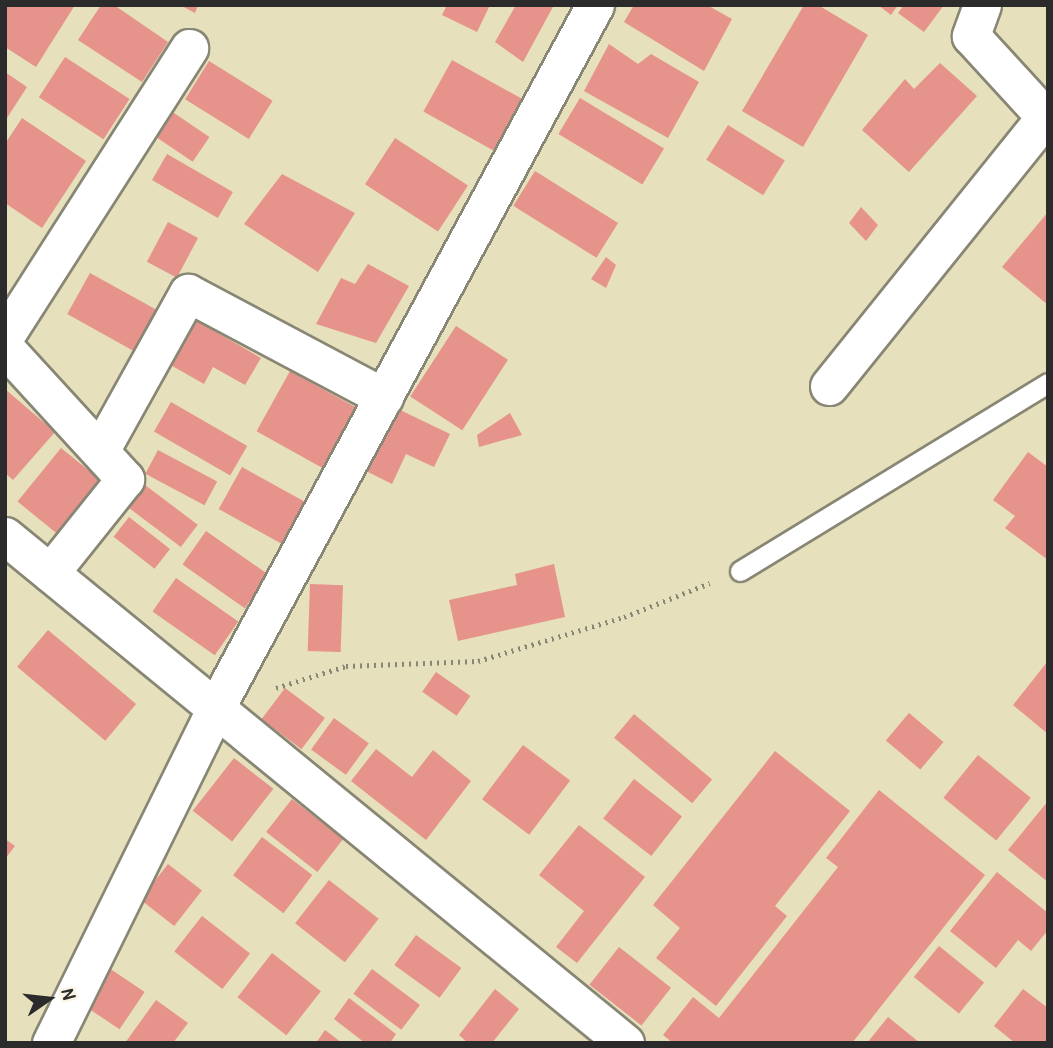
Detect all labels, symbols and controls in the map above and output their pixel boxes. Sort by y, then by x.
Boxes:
north arrow [14,964,84,1034]
text: N [56,986,83,1002]

